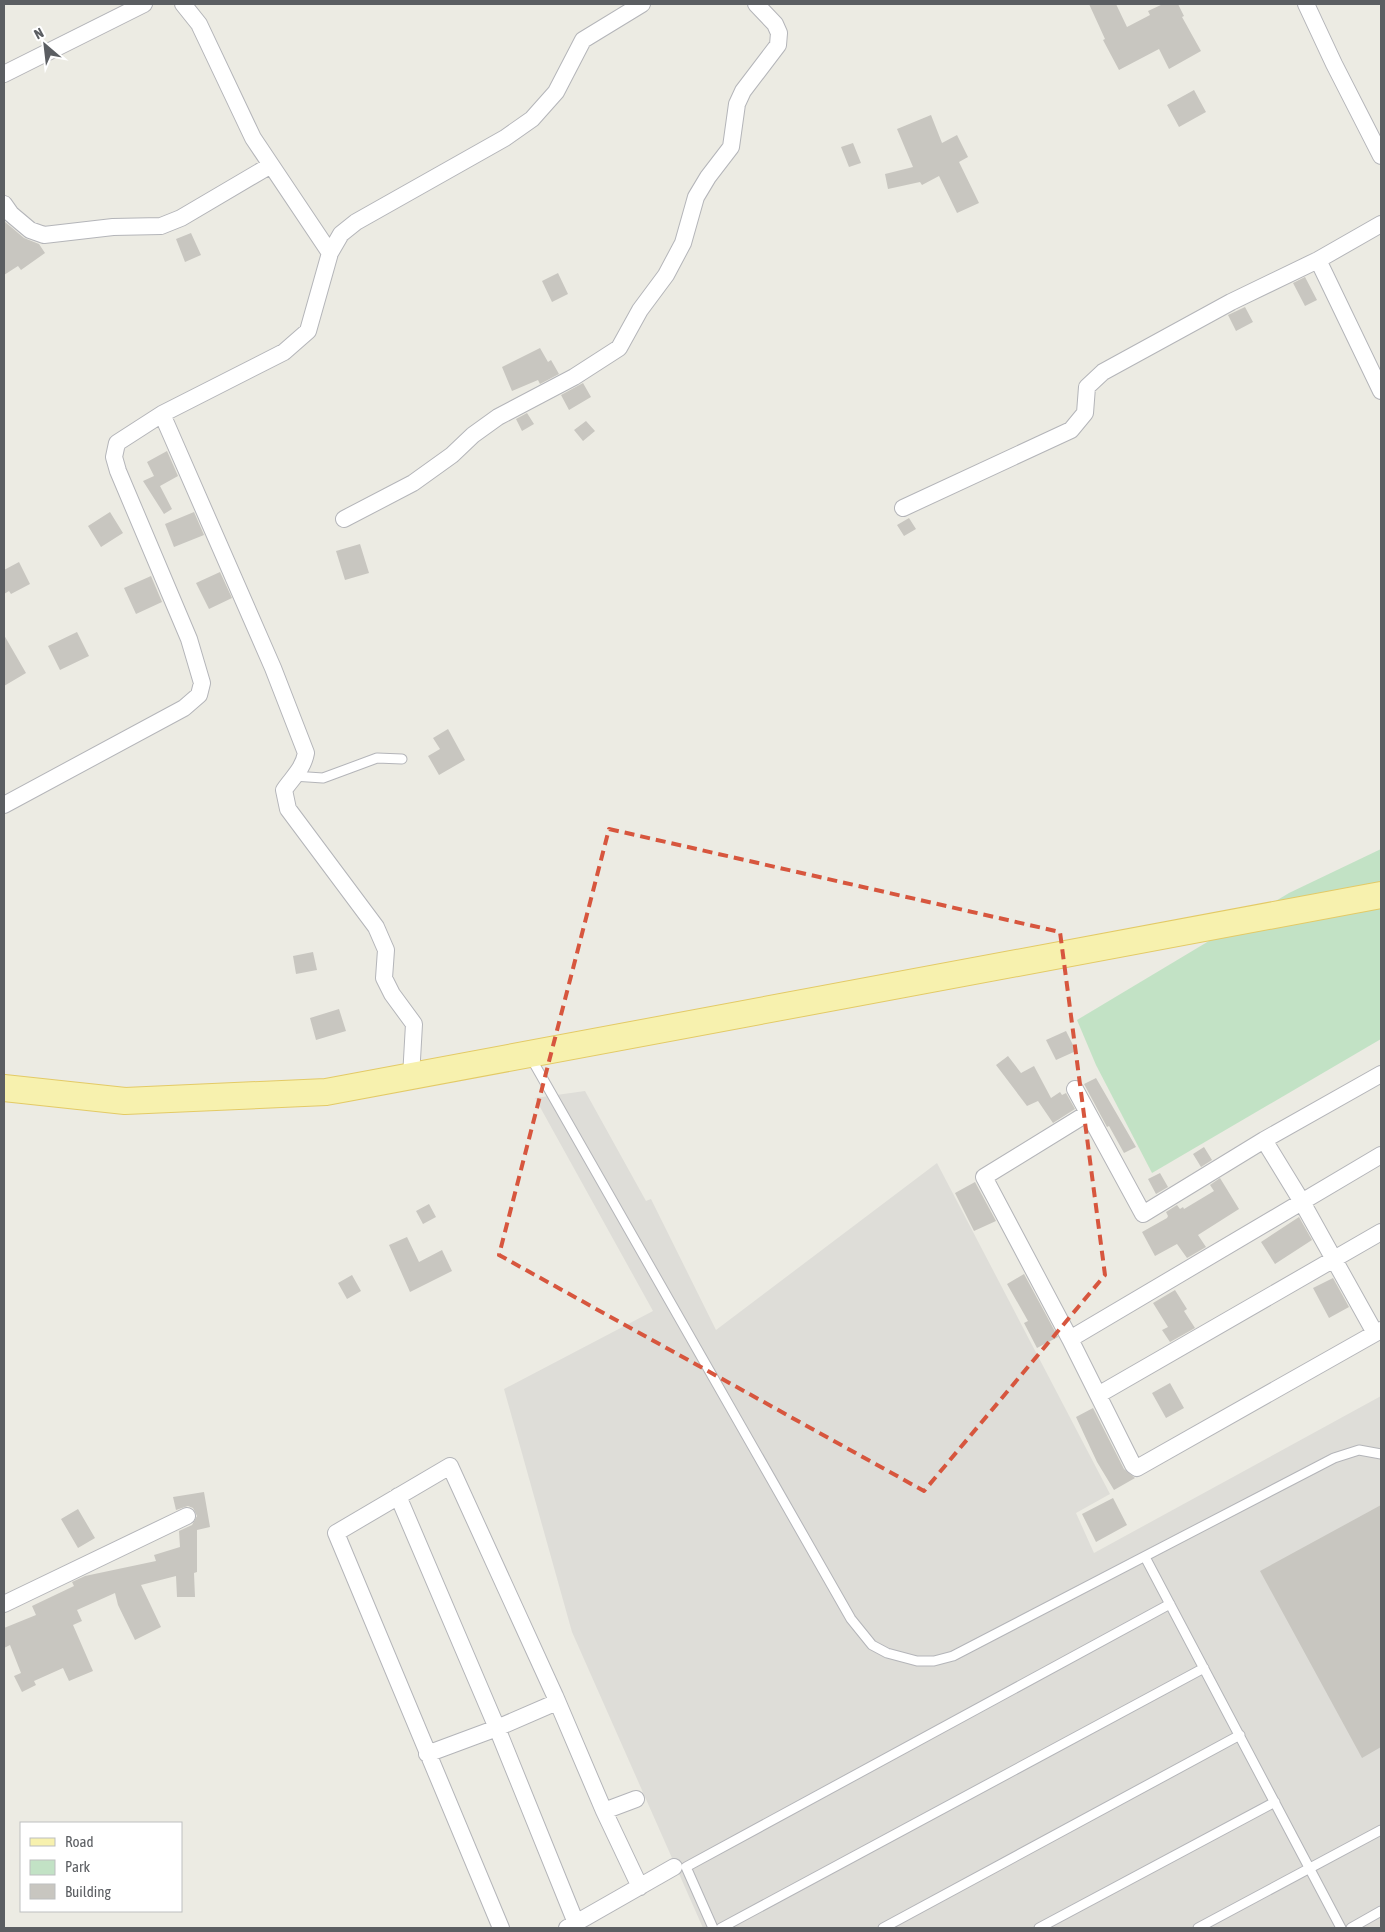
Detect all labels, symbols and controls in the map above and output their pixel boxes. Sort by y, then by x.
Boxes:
north arrow [20,20,70,70]
text: N [31,25,46,43]
legend [20,1822,182,1912]
text: Road [65,1833,94,1850]
text: Park [65,1858,90,1875]
text: Building [65,1883,111,1900]

